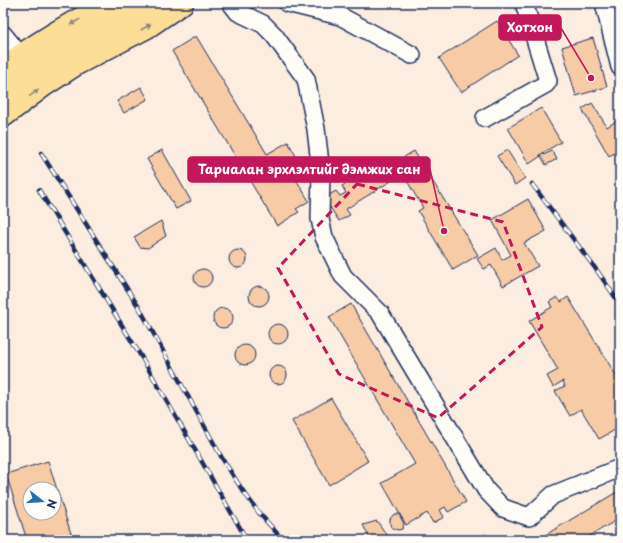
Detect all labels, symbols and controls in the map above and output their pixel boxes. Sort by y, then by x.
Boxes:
callout: Хотхон [499,15,561,40]
text: Хотхон [507,17,553,36]
one-way arrow [69,18,81,25]
one-way arrow [140,24,152,31]
one-way arrow [29,88,40,97]
callout: Тариалан эрхлэлтийг дэмжих сан [188,157,430,182]
text: Тариалан эрхлэлтийг дэмжих сан [198,159,420,178]
north arrow [22,481,62,521]
text: N [43,497,61,511]

